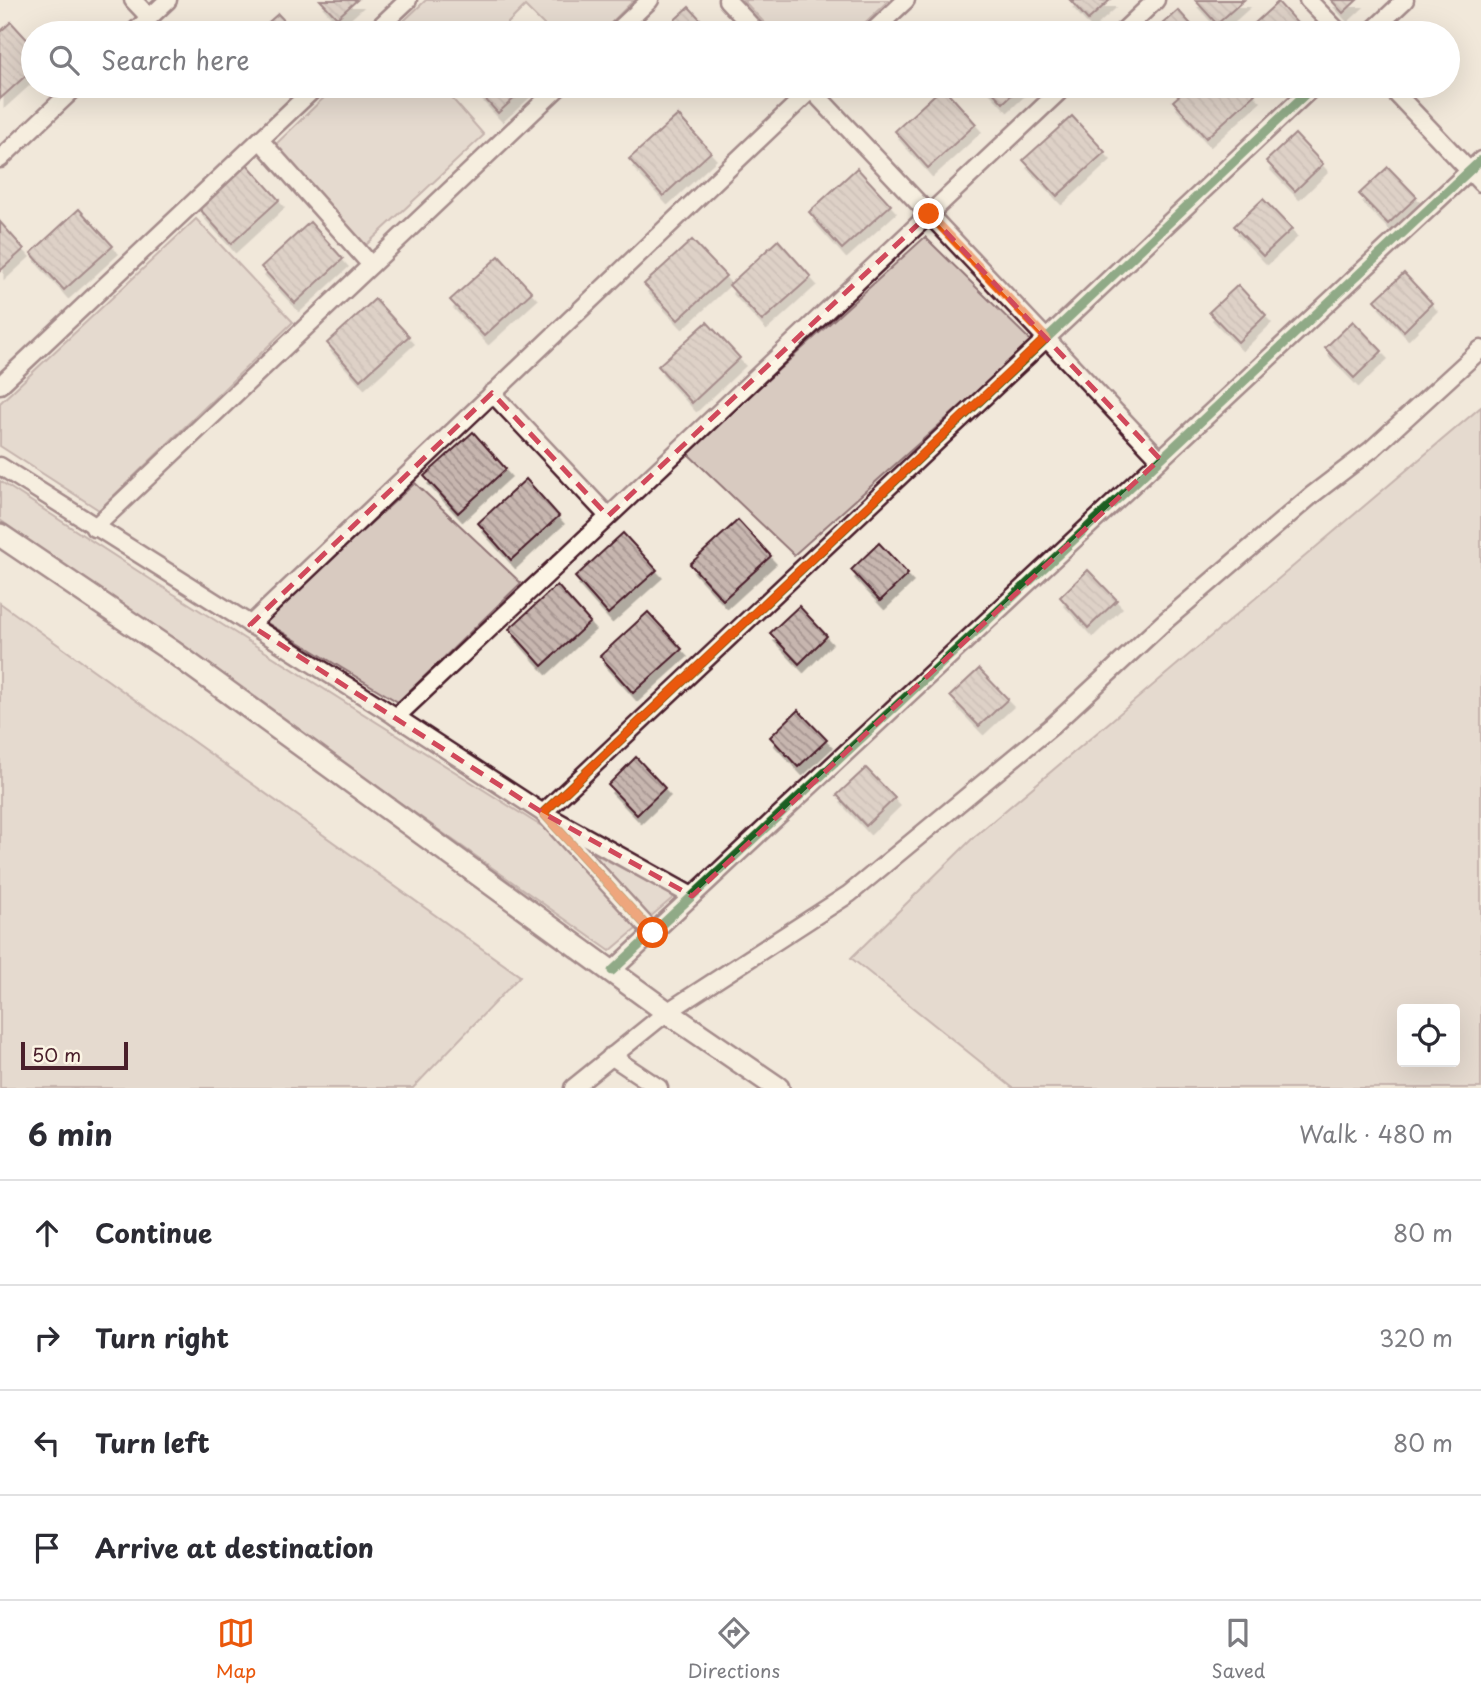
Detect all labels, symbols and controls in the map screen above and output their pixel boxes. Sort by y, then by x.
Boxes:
search box [21,21,1460,98]
text: Search here [101,40,250,79]
icon: search [45,41,83,79]
route end [913,198,944,229]
route start [637,917,668,948]
map controls [1397,1004,1460,1067]
button: locate [1397,1004,1460,1067]
scale bar [21,1039,128,1071]
text: 50 m [32,1040,81,1068]
text: 6 min [28,1111,113,1156]
text: Walk · 480 m [1299,1116,1453,1151]
text: Continue [95,1213,212,1252]
icon: ahead [28,1214,66,1252]
text: 80 m [1393,1215,1453,1250]
text: Turn right [95,1318,229,1357]
icon: right [28,1319,66,1357]
text: 320 m [1379,1320,1453,1355]
text: Turn left [95,1423,210,1462]
icon: left [28,1424,66,1462]
text: 80 m [1393,1425,1453,1460]
text: Arrive at destination [95,1528,374,1567]
icon: arrive [28,1529,66,1567]
tab: Map [216,1614,256,1684]
tab: Directions [688,1614,780,1684]
tab: Saved [1211,1614,1265,1684]

